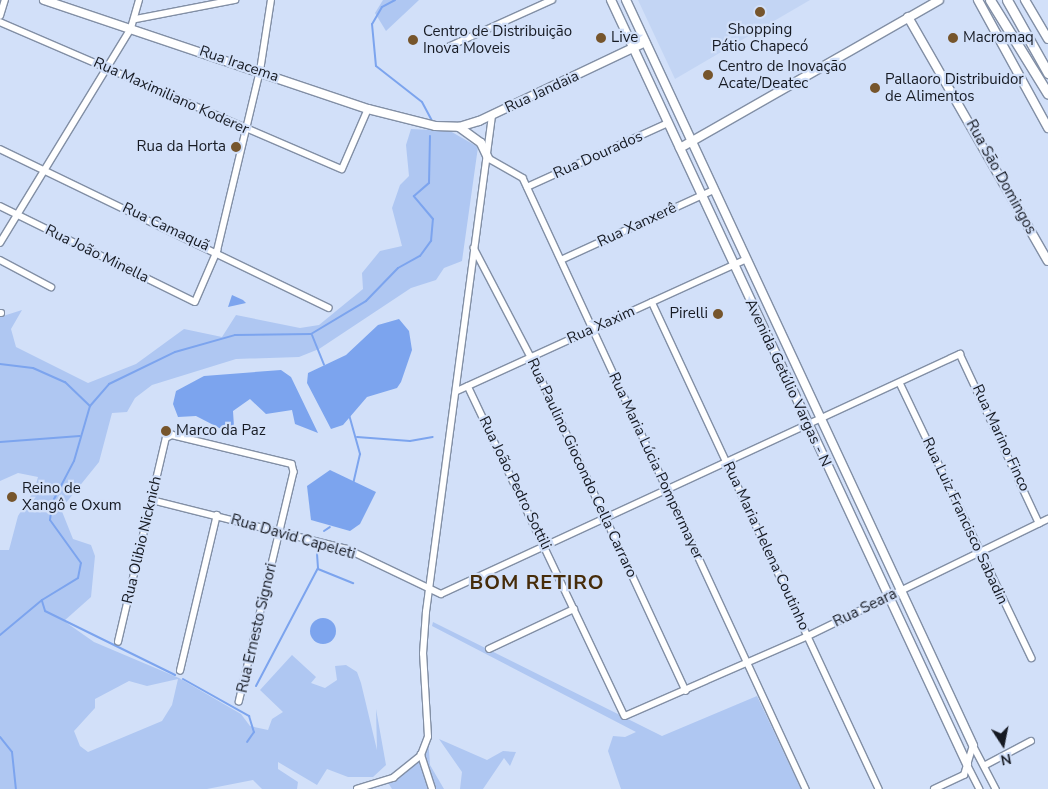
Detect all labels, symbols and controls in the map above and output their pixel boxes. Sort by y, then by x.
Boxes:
marker: Shopping Pátio Chapecó [754,6,766,18]
place label: Shopping Pátio Chapecó [712,20,808,55]
place label: Centro de Distribuição Inova Moveis [423,22,572,57]
place label: Live [611,29,638,47]
place label: Macromaq [963,29,1034,47]
marker: Live [595,32,607,44]
marker: Macromaq [947,32,959,44]
marker: Centro de Distribuição Inova Moveis [407,34,419,46]
street label: Rua Iracema [197,42,281,86]
street label: Rua Maximiliano Koderer [91,54,251,138]
place label: Centro de Inovação Acate/Deatec [718,57,847,92]
street label: Rua Jandaia [502,67,582,117]
marker: Centro de Inovação Acate/Deatec [702,69,714,81]
place label: Pallaoro Distribuidor de Alimentos [885,70,1024,105]
marker: Pallaoro Distribuidor de Alimentos [869,82,881,94]
street label: Rua São Domingos [962,117,1040,237]
street label: Rua Dourados [551,127,645,183]
place label: Rua da Horta [136,138,226,156]
marker: Rua da Horta [230,141,242,153]
street label: Rua Camaquã [120,199,212,255]
street label: Rua Xanxerê [594,199,680,251]
street label: Rua João Minella [42,221,152,287]
street label: Avenida Getúlio Vargas - N [741,296,835,470]
street label: Rua Xaxim [564,302,638,348]
place label: Pirelli [669,305,708,323]
marker: Pirelli [712,308,724,320]
street label: Rua Paulino Giocondo Cella Carraro [523,355,641,581]
street label: Rua Maria Lúcia Pompermayer [605,370,707,562]
street label: Rua Marino Finco [968,382,1034,494]
street label: Rua João Pedro Sottili [475,413,555,553]
place label: Marco da Paz [176,422,266,440]
marker: Marco da Paz [160,425,172,437]
street label: Rua Luiz Francisco Sabadin [918,435,1012,607]
street label: Rua Maria Helena Coutinho [719,459,813,633]
street label: Rua Olibio Nicknich [119,474,165,606]
place label: Reino de Xangô e Oxum [22,479,122,514]
marker: Reino de Xangô e Oxum [6,491,18,503]
street label: Rua David Capeleti [229,511,357,563]
street label: Rua Ernesto Signori [233,561,281,695]
district label: BOM RETIRO [468,570,606,594]
street label: Rua Seara [830,585,900,631]
north arrow [978,719,1028,769]
text: N [999,749,1013,770]

